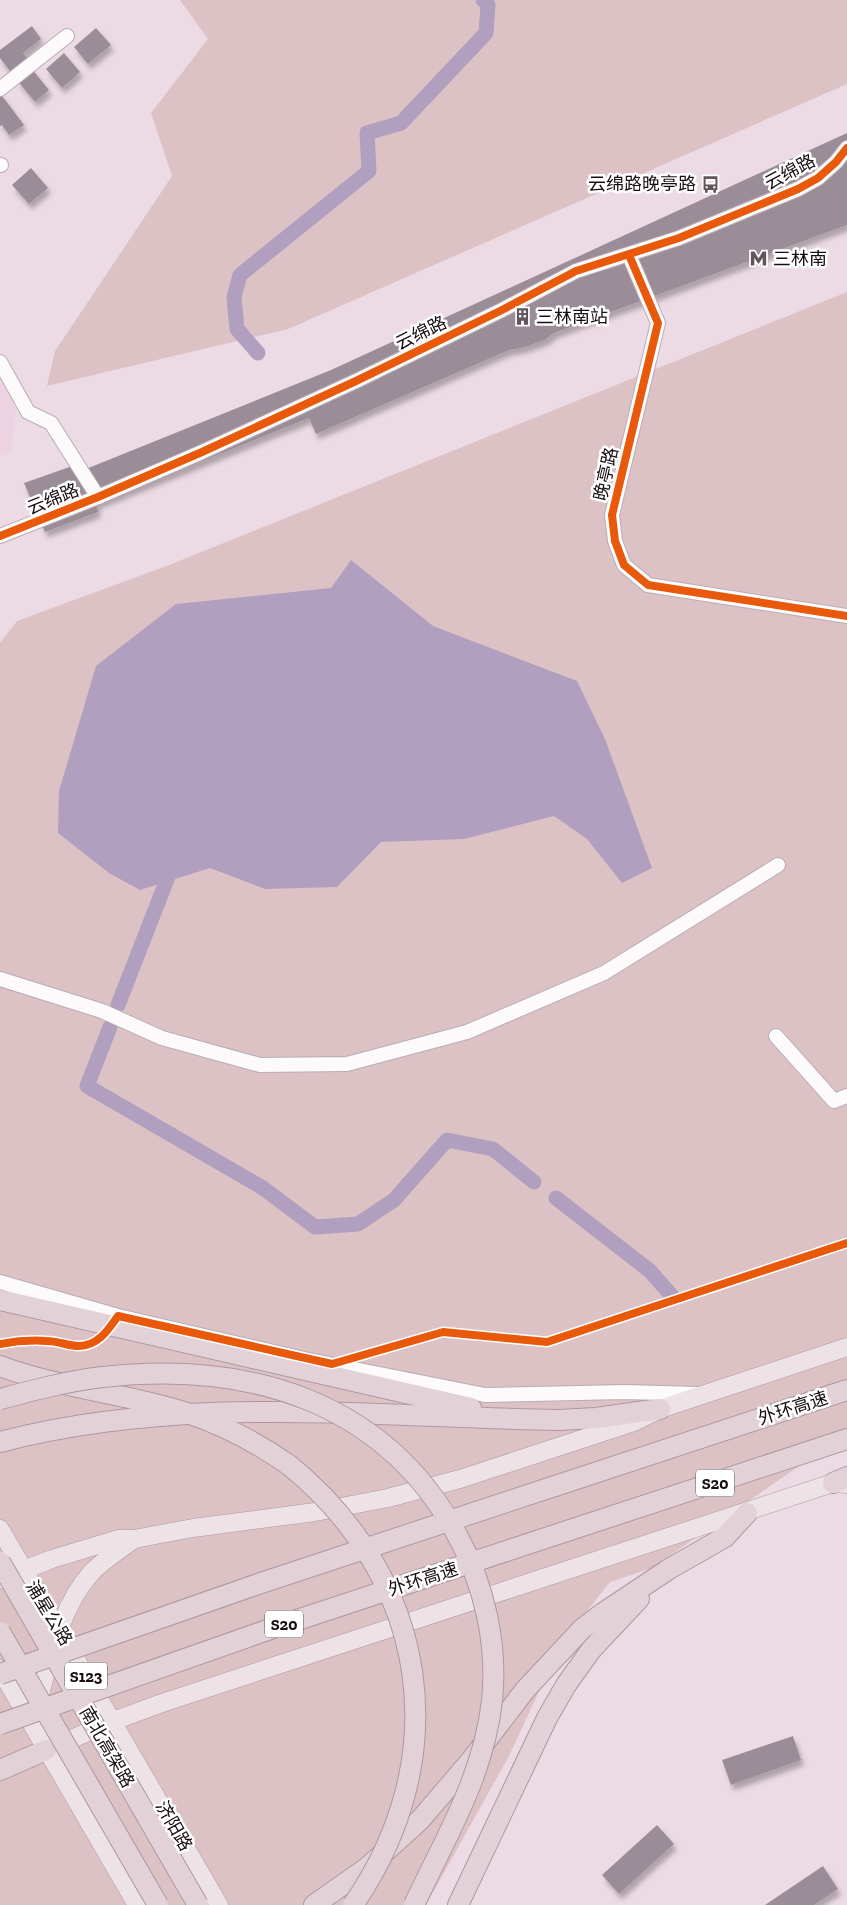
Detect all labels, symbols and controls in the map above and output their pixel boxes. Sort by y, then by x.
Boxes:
street label: 云绵路 [761,150,819,194]
place label: 云绵路晚亭路 [588,173,696,195]
bus stop icon: 云绵路晚亭路 [700,174,720,194]
place label: 三林南 [773,248,827,270]
metro station icon: 三林南 [749,249,769,269]
place label: 三林南站 [536,306,608,328]
building icon: 三林南站 [512,307,532,327]
street label: 云绵路 [392,311,450,355]
street label: 晚亭路 [589,445,623,503]
street label: 云绵路 [24,479,82,519]
street label: 外环高速 [755,1386,831,1430]
road number: S20 [696,1470,734,1496]
street label: 外环高速 [385,1557,461,1601]
street label: 浦星公路 [21,1576,77,1650]
road number: S20 [265,1610,303,1638]
road number: S123 [65,1662,107,1690]
street label: 南北高架路 [75,1703,139,1791]
street label: 济阳路 [151,1797,197,1855]

